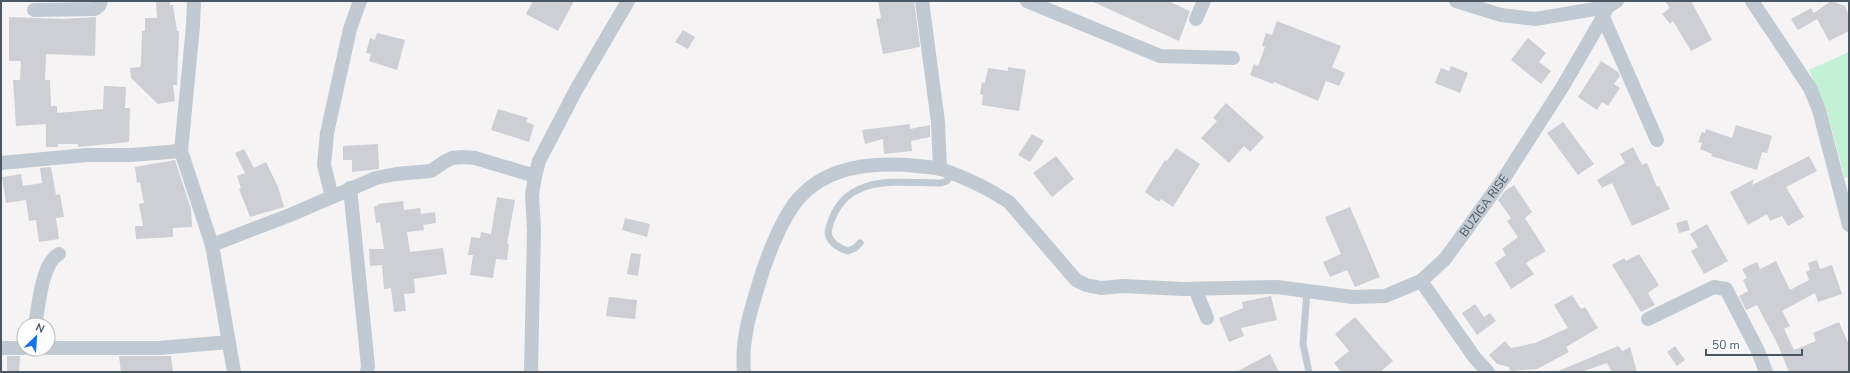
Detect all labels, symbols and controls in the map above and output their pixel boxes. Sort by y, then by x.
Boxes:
street label: BUZIGA RISE [1456,171,1512,240]
north arrow [16,317,56,357]
text: N [33,320,47,337]
scale bar [1706,331,1802,357]
text: 50 m [1712,337,1740,353]

